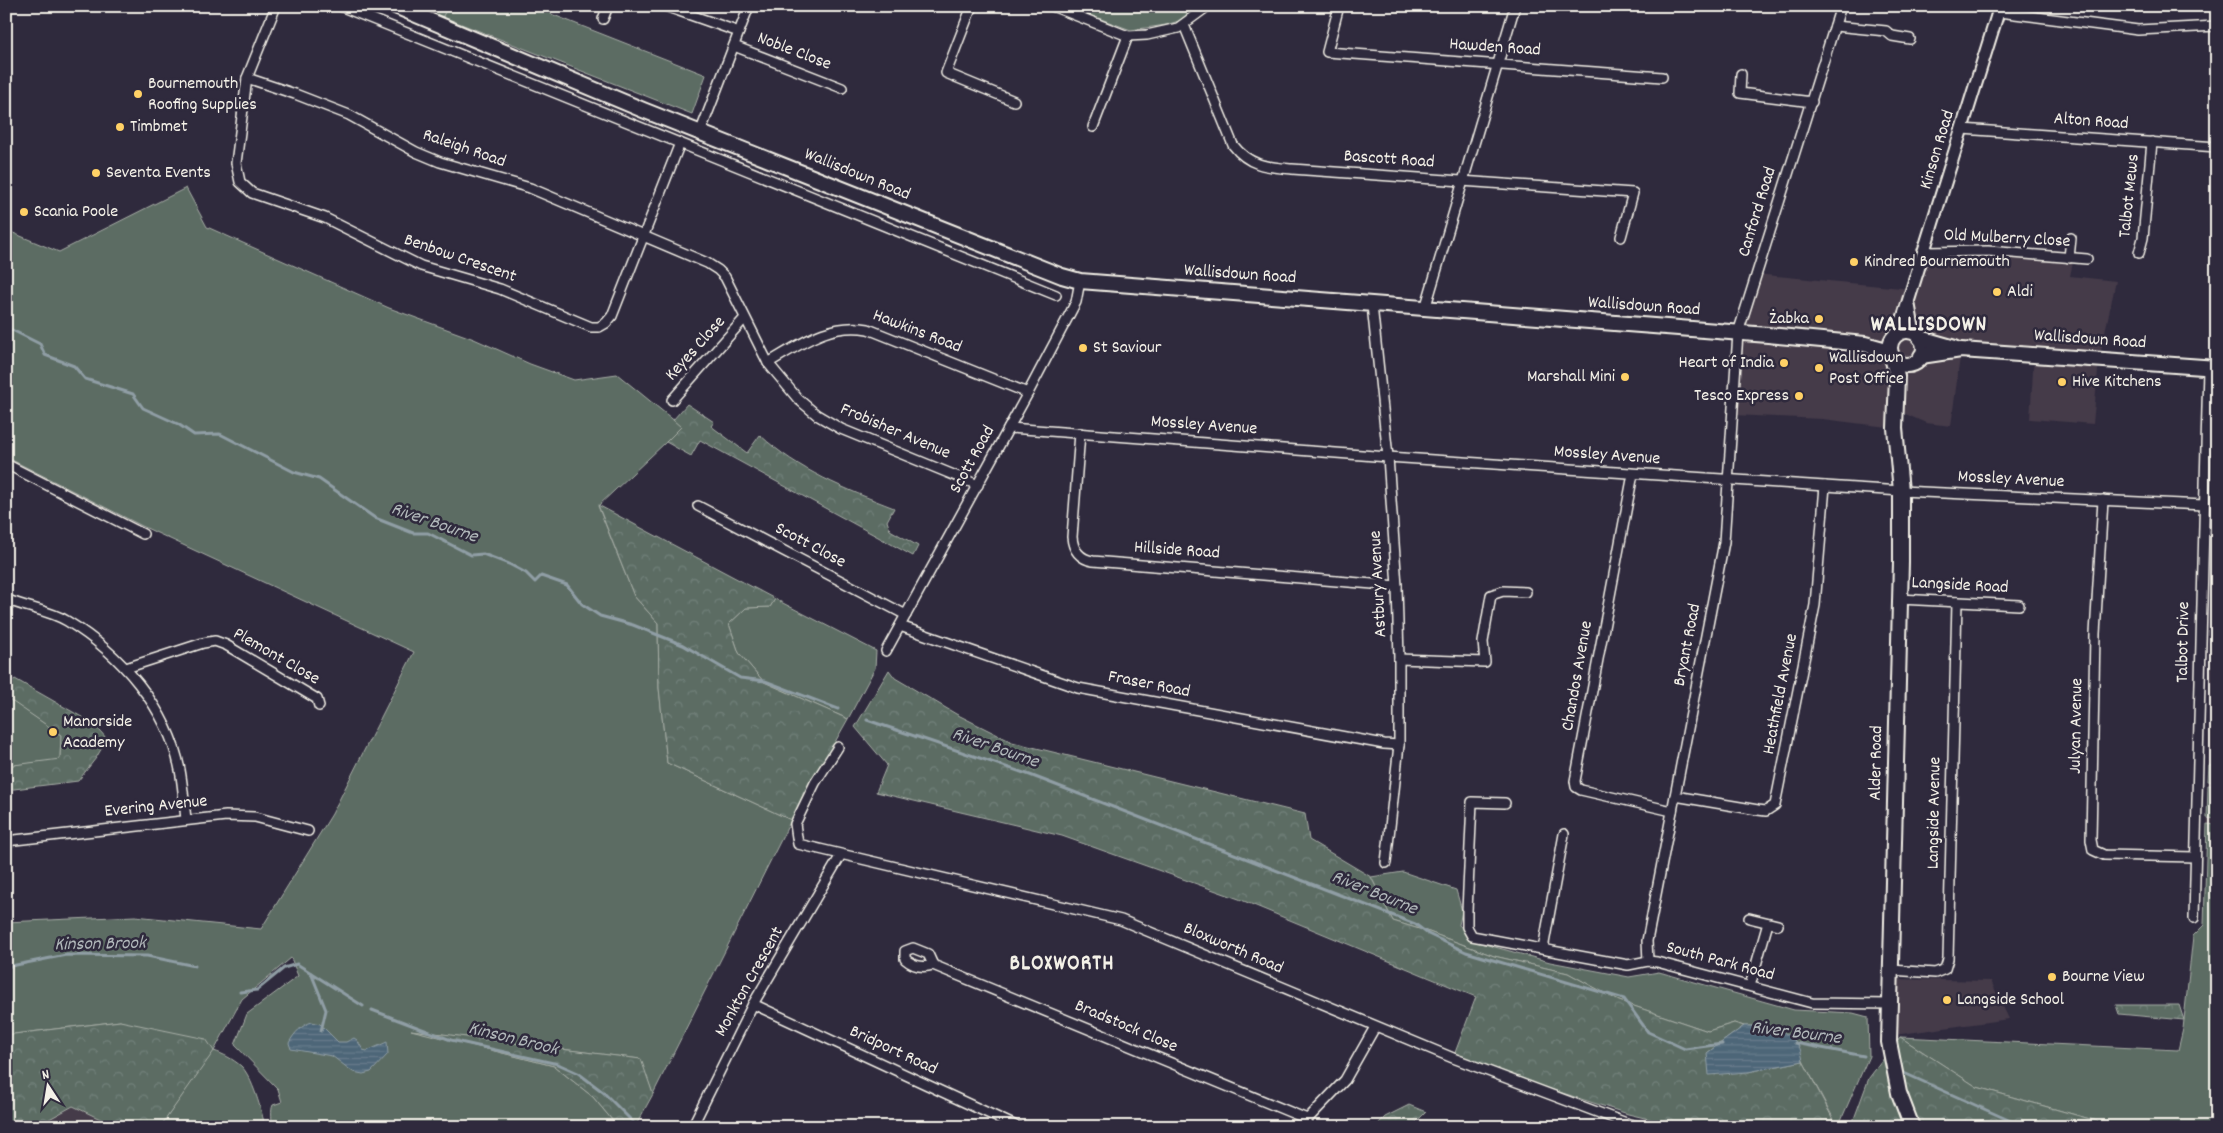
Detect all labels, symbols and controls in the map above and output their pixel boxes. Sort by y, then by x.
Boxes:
street label: Noble Close [753,26,835,78]
street label: Hawden Road [1448,32,1542,64]
place label: Bournemouth Roofing Supplies [148,72,257,118]
marker: Bournemouth Roofing Supplies [132,88,144,100]
street label: Kinson Road [1914,107,1962,193]
street label: Alton Road [2053,107,2129,137]
place label: Timbmet [130,115,188,140]
marker: Timbmet [114,121,126,133]
street label: Raleigh Road [419,123,509,175]
street label: Wallisdown Road [800,142,914,208]
street label: Bascott Road [1343,144,1435,176]
street label: Talbot Mews [2113,153,2147,239]
place label: Seventa Events [106,161,211,186]
street label: Canford Road [1732,164,1784,260]
marker: Seventa Events [90,167,102,179]
place label: Scania Poole [34,200,118,225]
marker: Scania Poole [18,206,30,218]
street label: Old Mulberry Close [1943,223,2071,255]
street label: Benbow Crescent [400,228,520,290]
place label: Kindred Bournemouth [1864,250,2010,275]
marker: Kindred Bournemouth [1848,256,1860,268]
street label: Wallisdown Road [1183,259,1297,291]
place label: Aldi [2007,280,2033,305]
marker: Aldi [1991,286,2003,298]
street label: Wallisdown Road [1587,291,1701,323]
street label: Hawkins Road [869,304,965,360]
place label: Żabka [1769,307,1810,332]
district label: WALLISDOWN [1871,310,1987,341]
street label: Keyes Close [660,311,732,387]
marker: Żabka [1813,313,1825,325]
street label: Wallisdown Road [2033,324,2147,356]
place label: St Saviour [1093,336,1162,361]
marker: St Saviour [1077,342,1089,354]
place label: Wallisdown Post Office [1829,346,1904,392]
place label: Heart of India [1678,351,1775,376]
marker: Heart of India [1778,357,1790,369]
marker: Wallisdown Post Office [1813,362,1825,374]
place label: Marshall Mini [1527,365,1615,390]
place label: Hive Kitchens [2072,370,2162,395]
marker: Marshall Mini [1619,371,1631,383]
marker: Hive Kitchens [2056,376,2068,388]
place label: Tesco Express [1694,384,1789,409]
marker: Tesco Express [1793,390,1805,402]
street label: Frobisher Avenue [836,398,954,467]
street label: Mossley Avenue [1150,410,1258,442]
street label: Scott Road [944,421,1002,499]
street label: Mossley Avenue [1553,440,1661,472]
street label: Mossley Avenue [1957,465,2065,495]
water label: River Bourne [387,497,483,552]
street label: Scott Close [770,517,850,575]
street label: Astbury Avenue [1364,530,1394,638]
street label: Hillside Road [1133,536,1221,566]
street label: Langside Road [1911,571,2009,601]
street label: Talbot Drive [2171,601,2197,683]
street label: Bryant Road [1668,602,1708,688]
street label: Chandos Avenue [1556,619,1600,733]
street label: Plemont Close [228,622,324,692]
street label: Heathfield Avenue [1757,631,1805,757]
street label: Fraser Road [1106,665,1192,705]
street label: Julyan Avenue [2064,678,2090,774]
place label: Manorside Academy [63,710,132,756]
water label: River Bourne [948,722,1044,777]
street label: Alder Road [1864,725,1890,801]
marker: Manorside Academy [47,726,59,738]
street label: Langside Avenue [1922,756,1948,870]
street label: Evering Avenue [103,789,209,825]
water label: River Bourne [1327,865,1422,924]
street label: Bloxworth Road [1179,917,1287,981]
street label: Monkton Crescent [709,922,791,1042]
water label: Kinson Brook [54,931,148,959]
street label: South Park Road [1663,936,1777,988]
district label: BLOXWORTH [1010,949,1114,980]
place label: Bourne View [2062,965,2145,990]
marker: Bourne View [2046,971,2058,983]
place label: Langside School [1957,988,2065,1013]
street label: Bradstock Close [1071,994,1181,1060]
marker: Langside School [1941,994,1953,1006]
water label: River Bourne [1750,1015,1844,1053]
water label: Kinson Brook [465,1016,563,1065]
street label: Bridport Road [845,1020,941,1082]
north arrow [22,1060,72,1110]
text: N [40,1065,51,1086]

